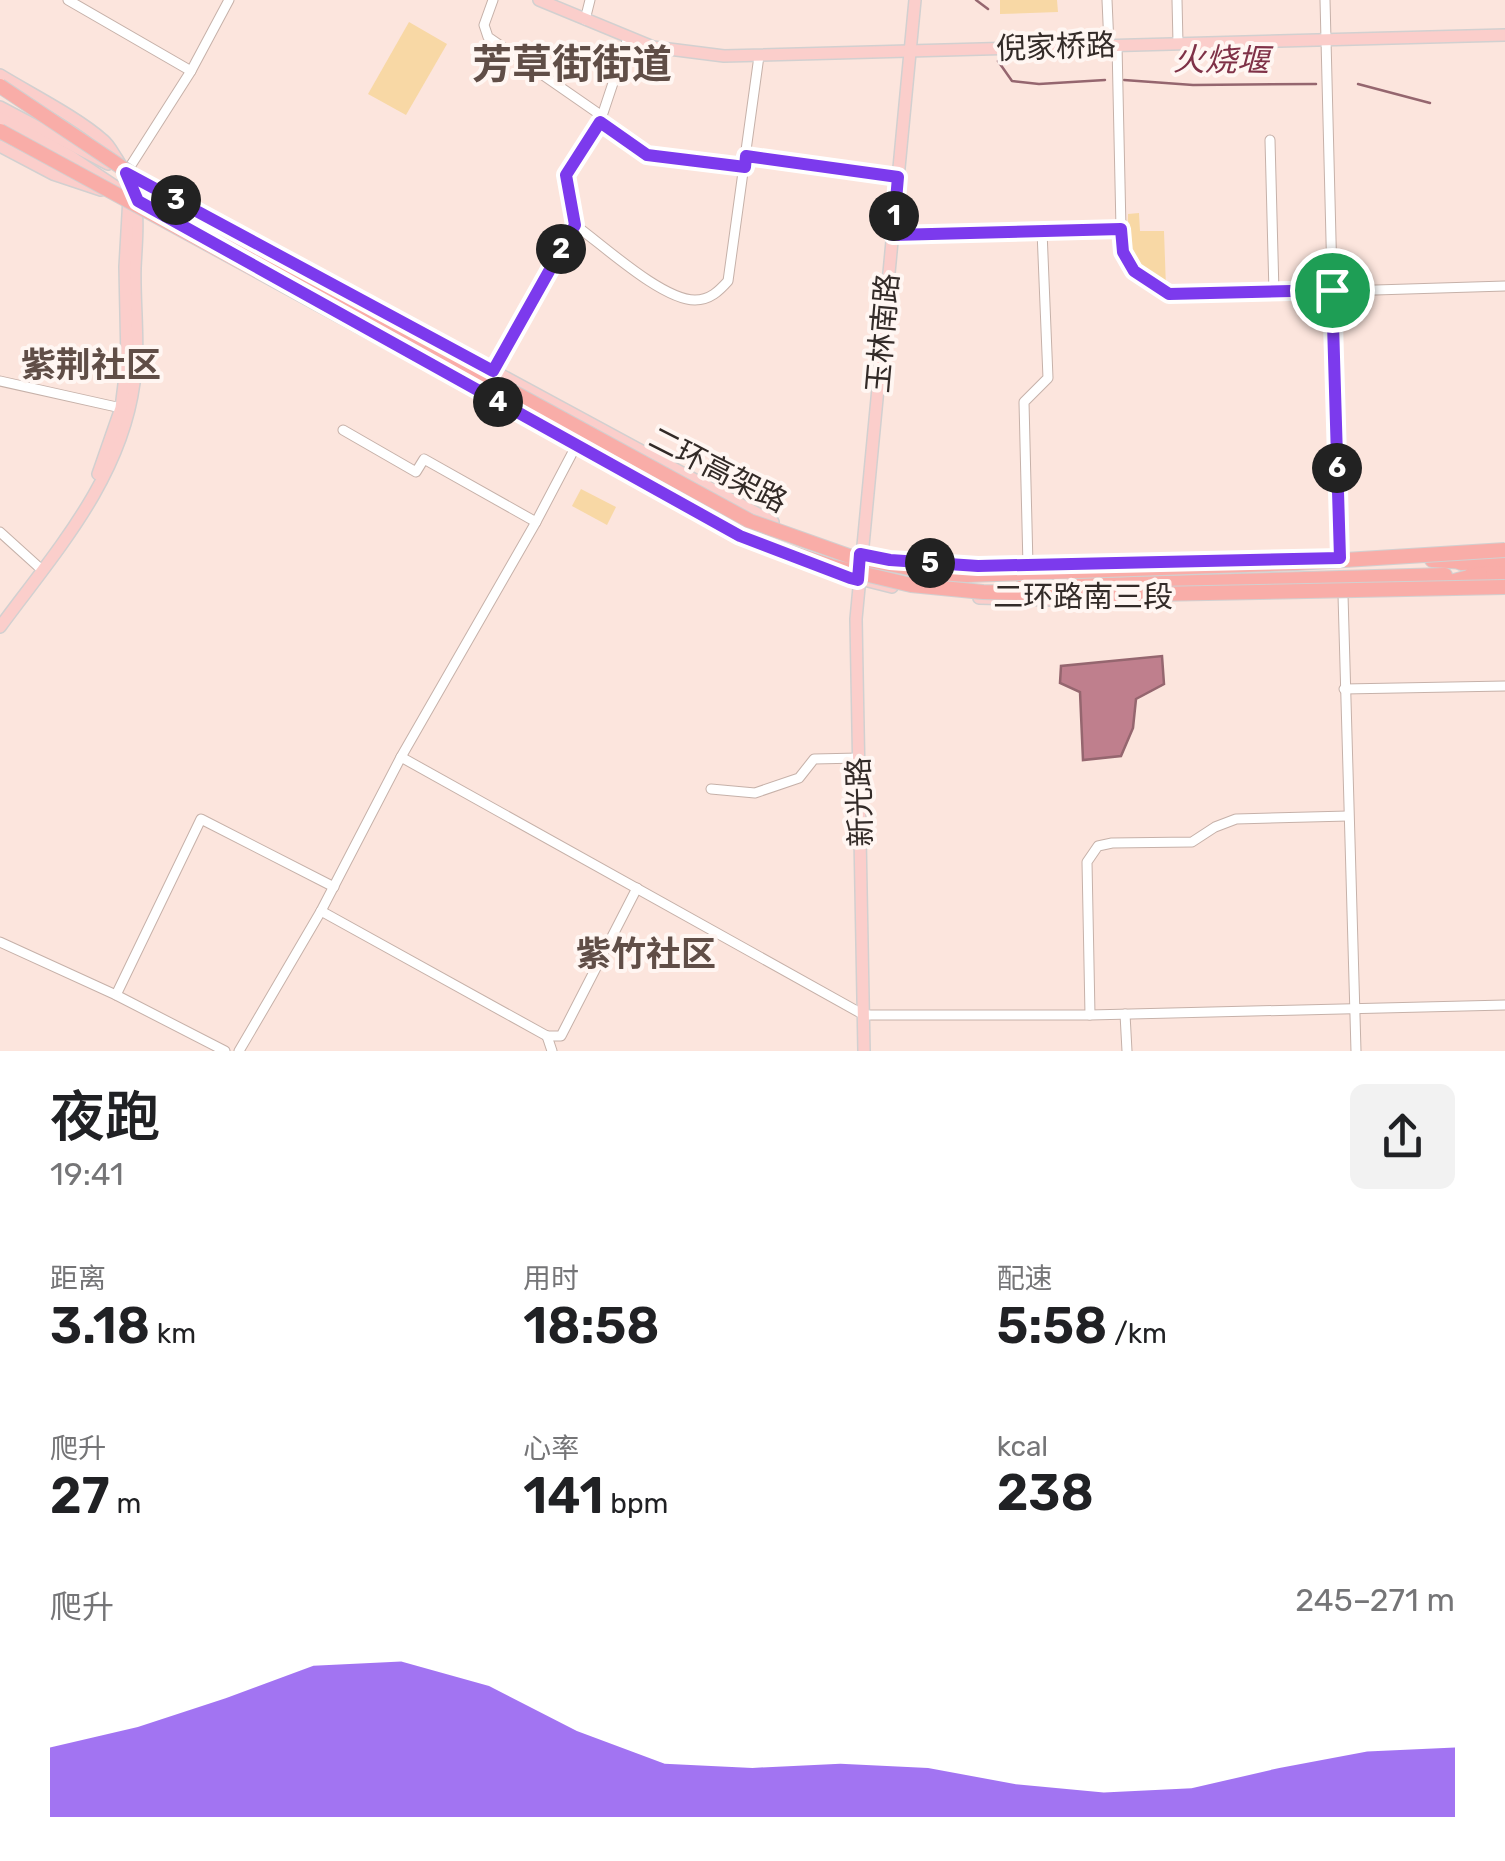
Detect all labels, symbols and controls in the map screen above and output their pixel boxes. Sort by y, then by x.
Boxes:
street label: 倪家桥路 [995,27,1117,67]
water label: 火烧堰 [1173,40,1274,80]
district label: 芳草街街道 [472,41,672,88]
pin: 3 [151,175,201,225]
text: 3 [167,183,185,216]
pin: 1 [869,191,919,241]
text: 1 [887,199,901,232]
pin: 2 [536,224,586,274]
text: 2 [552,232,570,265]
pin [1290,248,1375,333]
icon: arrive [1305,263,1360,318]
street label: 玉林南路 [860,272,906,394]
district label: 紫荆社区 [21,344,161,386]
pin: 4 [473,377,523,427]
text: 4 [488,385,508,418]
street label: 二环高架路 [643,420,793,520]
pin: 6 [1312,443,1362,493]
text: 6 [1328,451,1346,484]
pin: 5 [905,538,955,588]
text: 5 [921,546,939,579]
street label: 二环路南三段 [993,579,1173,615]
street label: 新光路 [840,756,880,848]
district label: 紫竹社区 [576,933,716,975]
button: share [1350,1084,1455,1189]
text: 夜跑 [50,1085,160,1150]
text: 19:41 [50,1155,124,1193]
text: 距离 [50,1262,106,1295]
text: 用时 [523,1262,579,1295]
text: 配速 [997,1262,1053,1295]
text: 3.18 [50,1296,150,1356]
text: 18:58 [523,1296,660,1356]
text: 5:58 [997,1296,1107,1356]
text: km [150,1317,196,1350]
text: /km [1107,1317,1167,1350]
text: kcal [997,1430,1048,1463]
text: 爬升 [50,1432,106,1465]
text: 心率 [523,1432,579,1465]
text: 238 [997,1463,1094,1523]
text: 27 [50,1466,110,1526]
text: 141 [523,1466,603,1526]
text: m [110,1487,141,1520]
text: bpm [603,1487,669,1520]
text: 245–271 m [1295,1581,1455,1619]
text: 爬升 [50,1588,114,1626]

